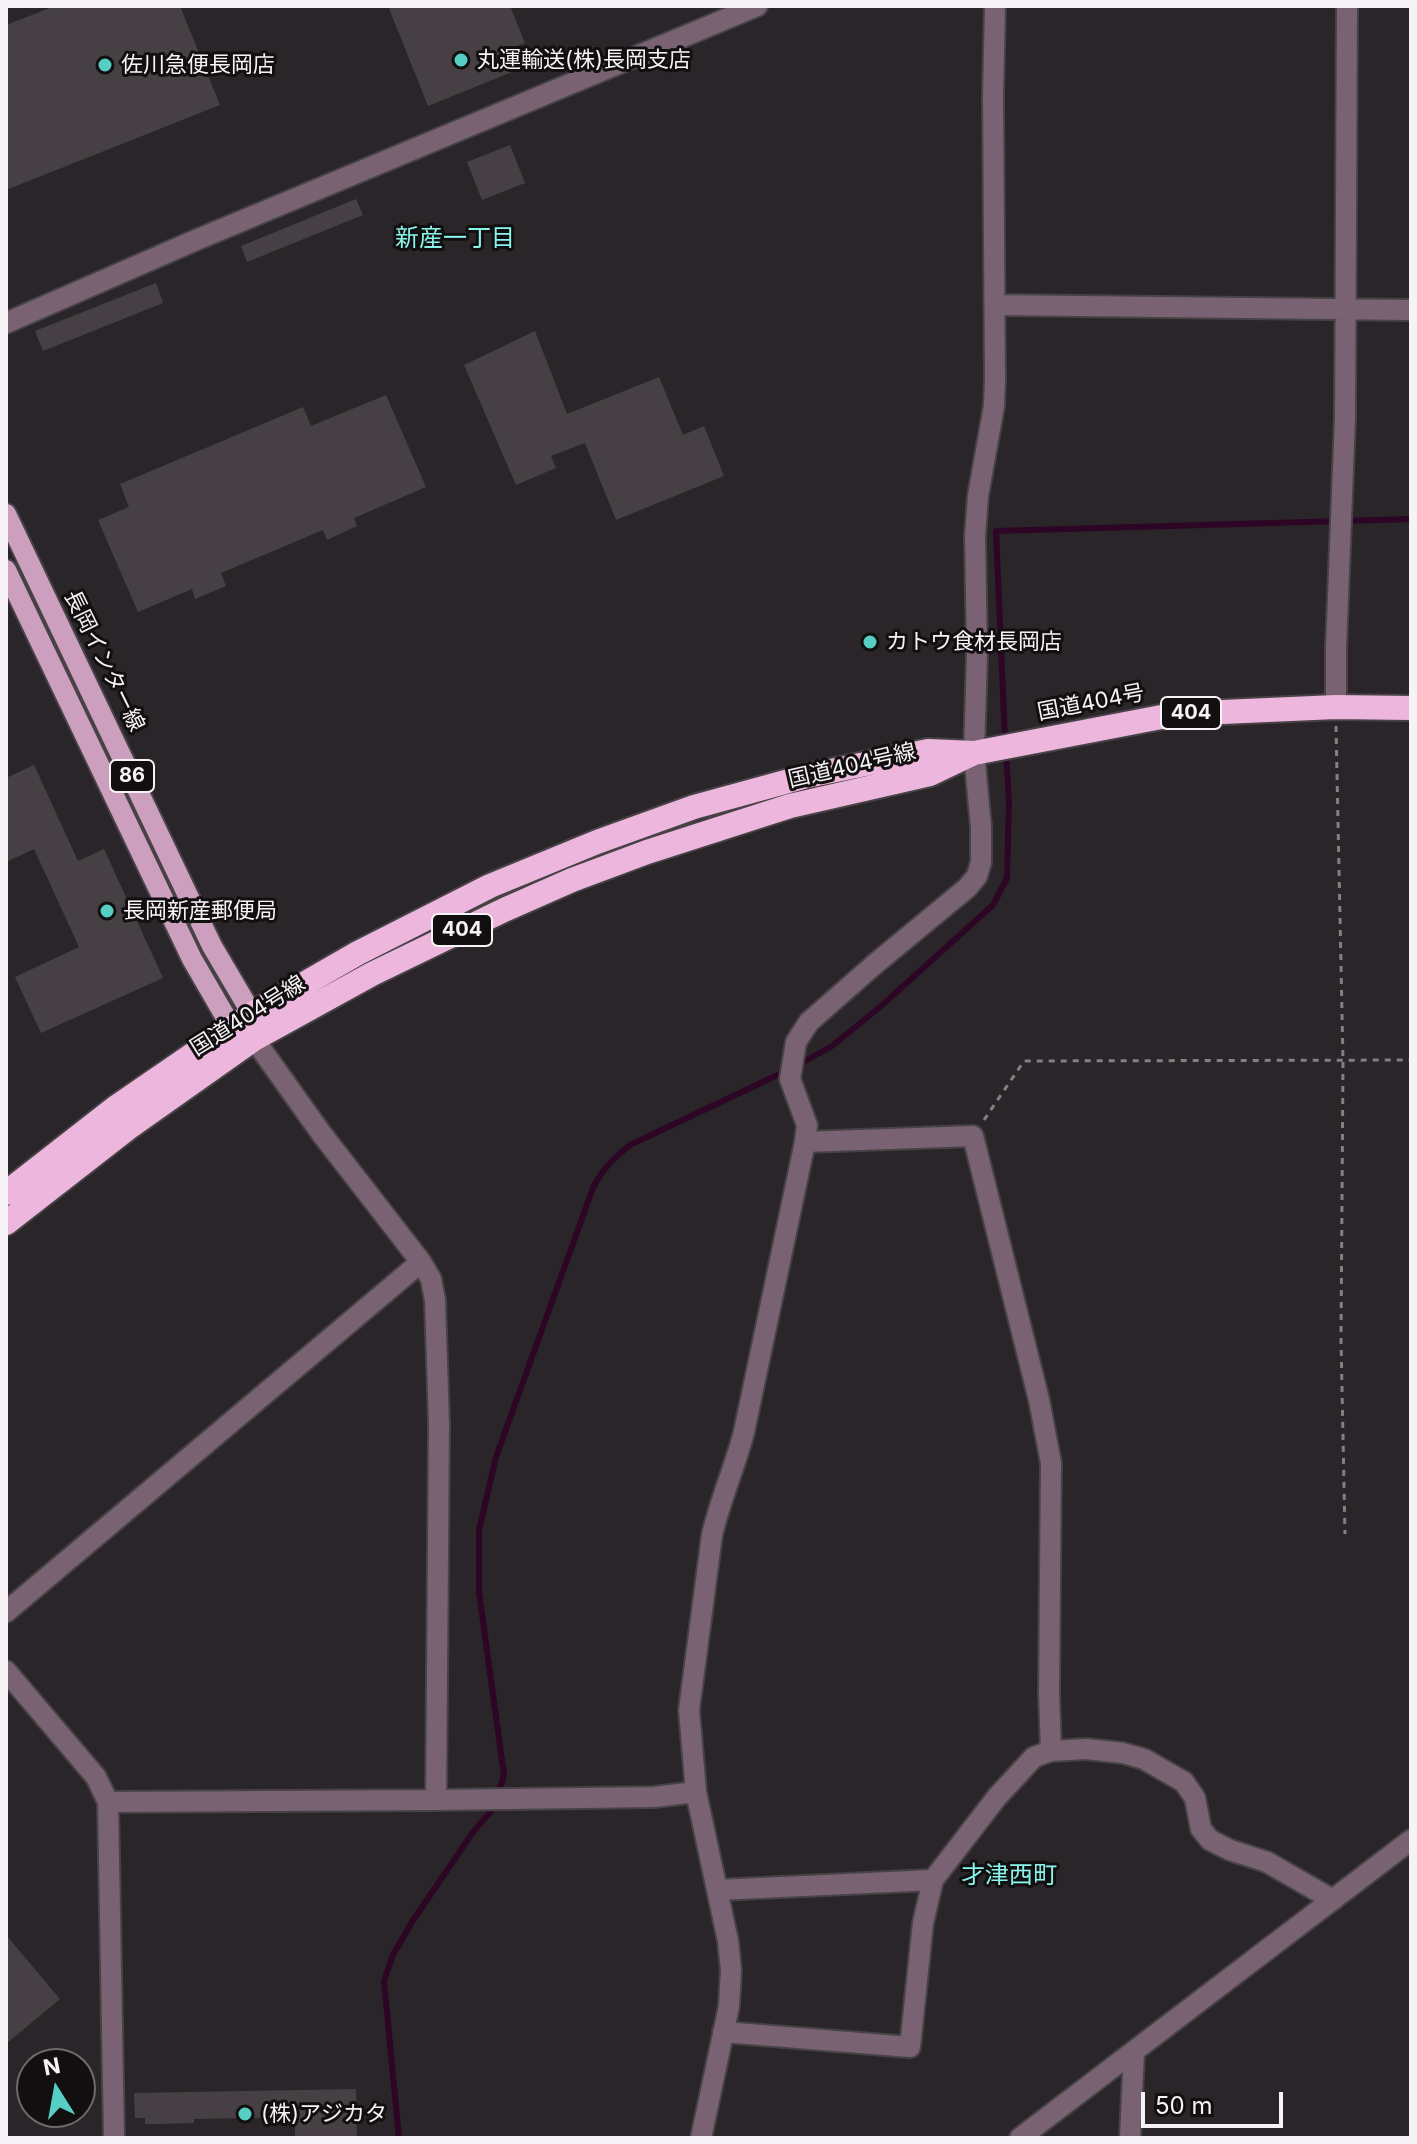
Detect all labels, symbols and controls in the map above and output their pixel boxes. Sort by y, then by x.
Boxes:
place label: 丸運輸送(株)長岡支店 [477,47,691,73]
marker: 丸運輸送(株)長岡支店 [452,51,470,69]
place label: 佐川急便長岡店 [121,52,275,78]
marker: 佐川急便長岡店 [96,56,114,74]
district label: 新産一丁目 [395,225,515,253]
street label: 長岡インター線 [58,586,150,736]
place label: カトウ食材長岡店 [886,629,1062,655]
marker: カトウ食材長岡店 [861,633,879,651]
street label: 国道404号 [1035,680,1147,726]
road number: 404 [1161,697,1221,729]
street label: 国道404号線 [786,738,918,794]
road number: 86 [110,760,154,792]
place label: 長岡新産郵便局 [123,898,277,924]
marker: 長岡新産郵便局 [98,902,116,920]
road number: 404 [432,914,492,946]
street label: 国道404号線 [186,970,310,1062]
district label: 才津西町 [961,1862,1057,1890]
north arrow [16,2048,96,2128]
text: N [41,2052,63,2081]
scale bar [1145,2076,1287,2126]
text: 50 m [1155,2091,1213,2120]
place label: (株)アジカタ [261,2101,387,2127]
marker: (株)アジカタ [236,2105,254,2123]

